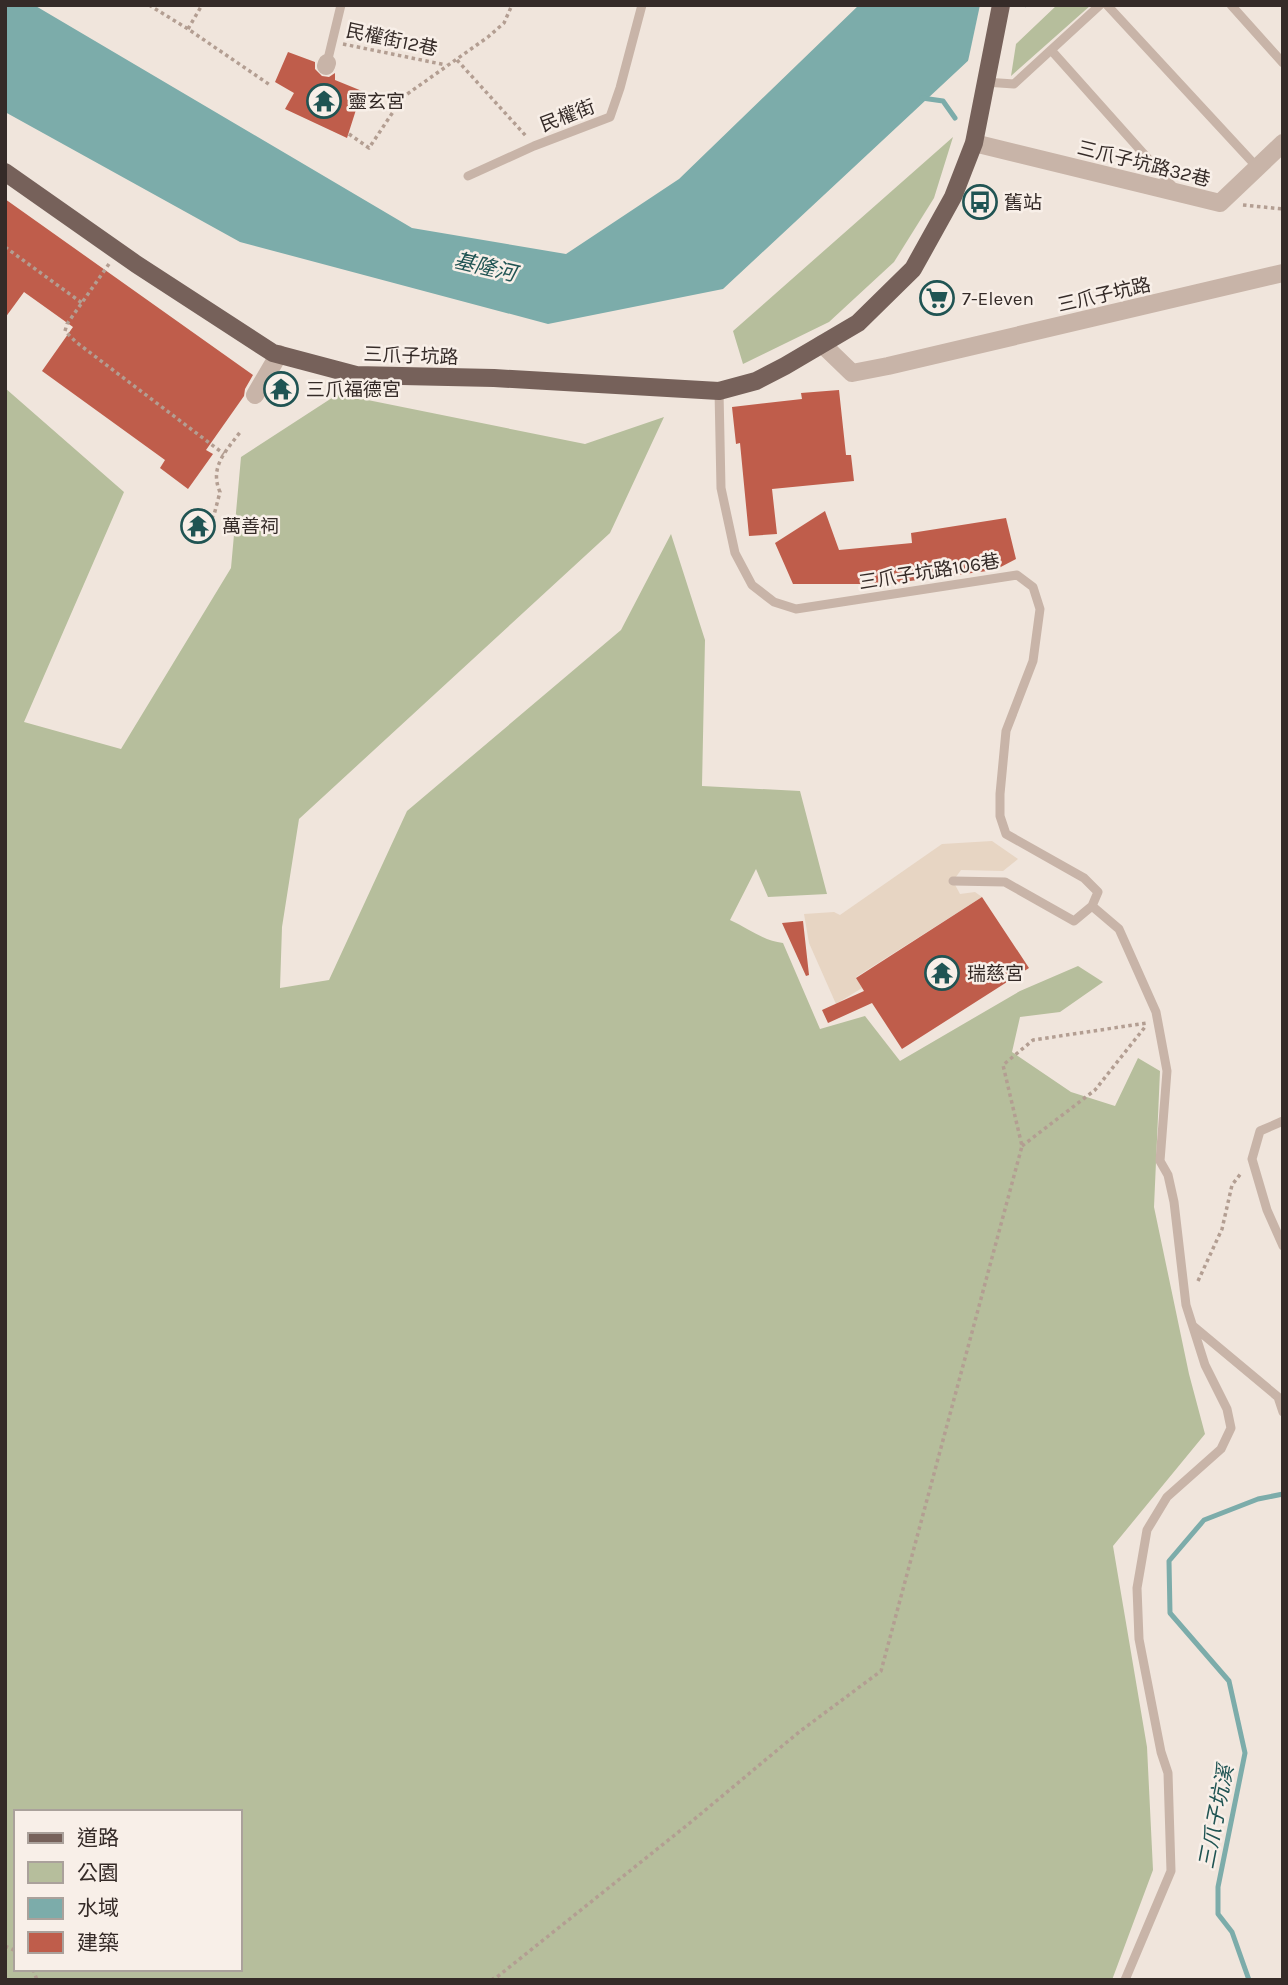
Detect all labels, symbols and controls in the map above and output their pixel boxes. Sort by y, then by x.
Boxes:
street label: 民權街12巷 [344,20,440,60]
temple icon: 靈玄宮 [305,82,343,120]
place label: 靈玄宮 [348,91,405,113]
street label: 民權街 [537,95,598,136]
street label: 三爪子坑路32巷 [1075,137,1213,191]
bus stop icon: 舊站 [961,183,999,221]
place label: 舊站 [1004,192,1042,214]
water label: 基隆河 [452,248,522,287]
street label: 三爪子坑路 [1055,274,1153,316]
supermarket icon: 7-Eleven [918,279,956,317]
place label: 7-Eleven [962,288,1034,310]
street label: 三爪子坑路 [363,343,459,369]
temple icon: 三爪福德宮 [262,370,300,408]
place label: 三爪福德宮 [306,379,401,401]
temple icon: 萬善祠 [179,507,217,545]
place label: 萬善祠 [222,516,279,538]
street label: 三爪子坑路106巷 [857,550,1001,594]
temple icon: 瑞慈宮 [923,954,961,992]
place label: 瑞慈宮 [967,963,1024,985]
water label: 三爪子坑溪 [1194,1760,1238,1871]
legend [14,1810,242,1971]
text: 道路 [77,1826,119,1850]
text: 公園 [77,1861,119,1885]
text: 水域 [77,1896,119,1920]
text: 建築 [77,1931,119,1955]

